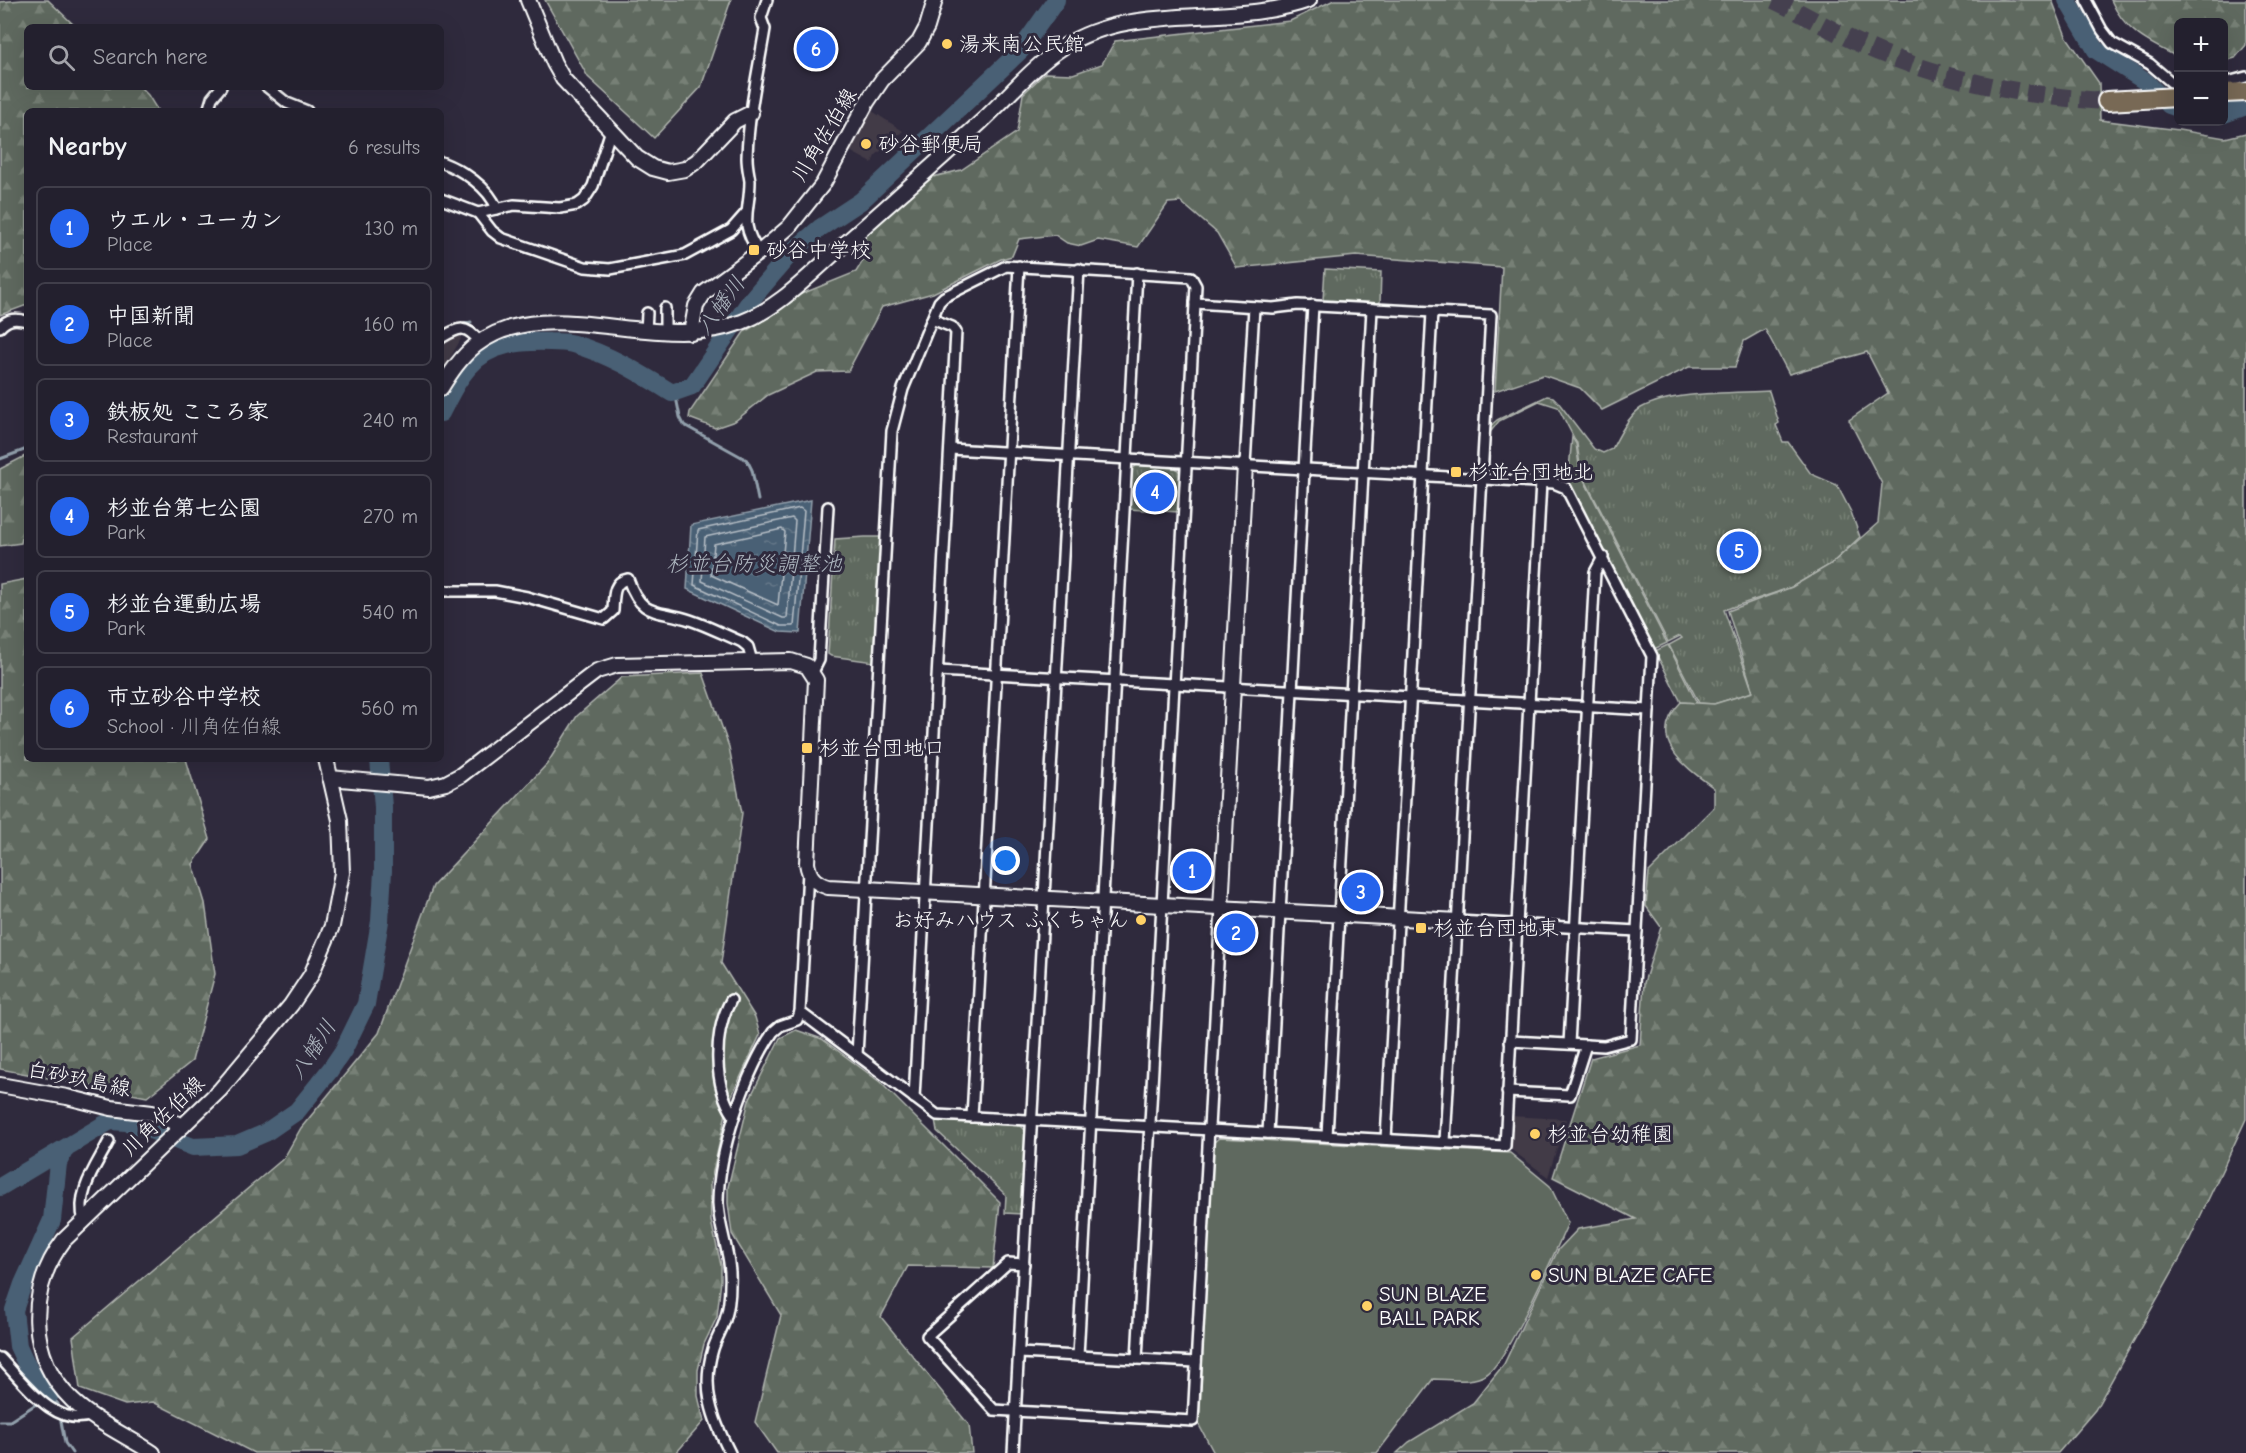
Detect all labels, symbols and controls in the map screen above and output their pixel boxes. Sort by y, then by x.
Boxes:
map controls [2174,18,2228,126]
button: + [2174,18,2228,72]
search box [24,24,444,90]
pin: 6 [796,26,836,72]
place label: 湯来南公民館 [959,32,1085,56]
marker: 湯来南公民館 [940,37,954,51]
icon: search [45,41,78,74]
text: Search here [93,44,208,70]
button: − [2174,72,2228,126]
street label: 川角佐伯線 [787,84,861,186]
text: Nearby [48,132,127,162]
place label: 砂谷郵便局 [878,132,983,156]
text: 6 results [348,136,420,159]
marker: 砂谷郵便局 [859,137,873,151]
text: ウエル・ユーカン [107,207,283,233]
text: 1 [66,217,73,240]
text: 130 m [365,217,418,240]
text: Place [107,233,153,256]
place label: 砂谷中学校 [766,238,871,262]
marker: 砂谷中学校 [747,243,761,257]
water label: 八幡川 [691,271,751,340]
text: 中国新聞 [107,303,195,329]
text: 2 [65,313,74,336]
text: 160 m [364,313,418,336]
text: Place [107,329,153,352]
text: 鉄板処 こころ家 [107,399,269,425]
text: 3 [65,409,74,432]
text: 240 m [363,409,418,432]
text: Restaurant [107,425,197,448]
place label: 杉並台団地北 [1468,460,1594,484]
marker: 杉並台団地北 [1449,465,1463,479]
pin: 4 [1136,470,1174,514]
text: 杉並台第七公園 [107,495,261,521]
text: 4 [65,505,74,528]
text: 270 m [363,505,418,528]
text: Park [107,521,145,544]
pin: 5 [1720,528,1758,574]
water label: 杉並台防災調整池 [666,551,843,577]
text: 杉並台運動広場 [107,591,261,617]
text: 5 [64,601,75,624]
text: 540 m [362,601,418,624]
text: Park [107,617,145,640]
text: 市立砂谷中学校 [107,684,261,710]
text: 6 [64,697,75,720]
text: 560 m [361,697,418,720]
text: School · 川角佐伯線 [107,715,281,738]
place label: 杉並台団地口 [819,736,945,760]
marker: 杉並台団地口 [800,741,814,755]
your location [991,846,1020,875]
pin: 1 [1172,848,1212,894]
pin: 3 [1342,870,1380,914]
place label: お好みハウス ふくちゃん [892,908,1129,932]
pin: 2 [1216,910,1256,956]
marker: お好みハウス ふくちゃん [1134,913,1148,927]
place label: 杉並台団地東 [1433,916,1559,940]
marker: 杉並台団地東 [1414,921,1428,935]
water label: 八幡川 [284,1015,342,1084]
street label: 白砂玖島線 [25,1057,133,1101]
street label: 川角佐伯線 [117,1071,209,1161]
place label: 杉並台幼稚園 [1547,1122,1673,1146]
marker: 杉並台幼稚園 [1528,1127,1542,1141]
place label: SUN BLAZE CAFE [1548,1263,1712,1287]
marker: SUN BLAZE CAFE [1529,1268,1543,1282]
place label: SUN BLAZE BALL PARK [1379,1282,1487,1330]
marker: SUN BLAZE BALL PARK [1360,1299,1374,1313]

